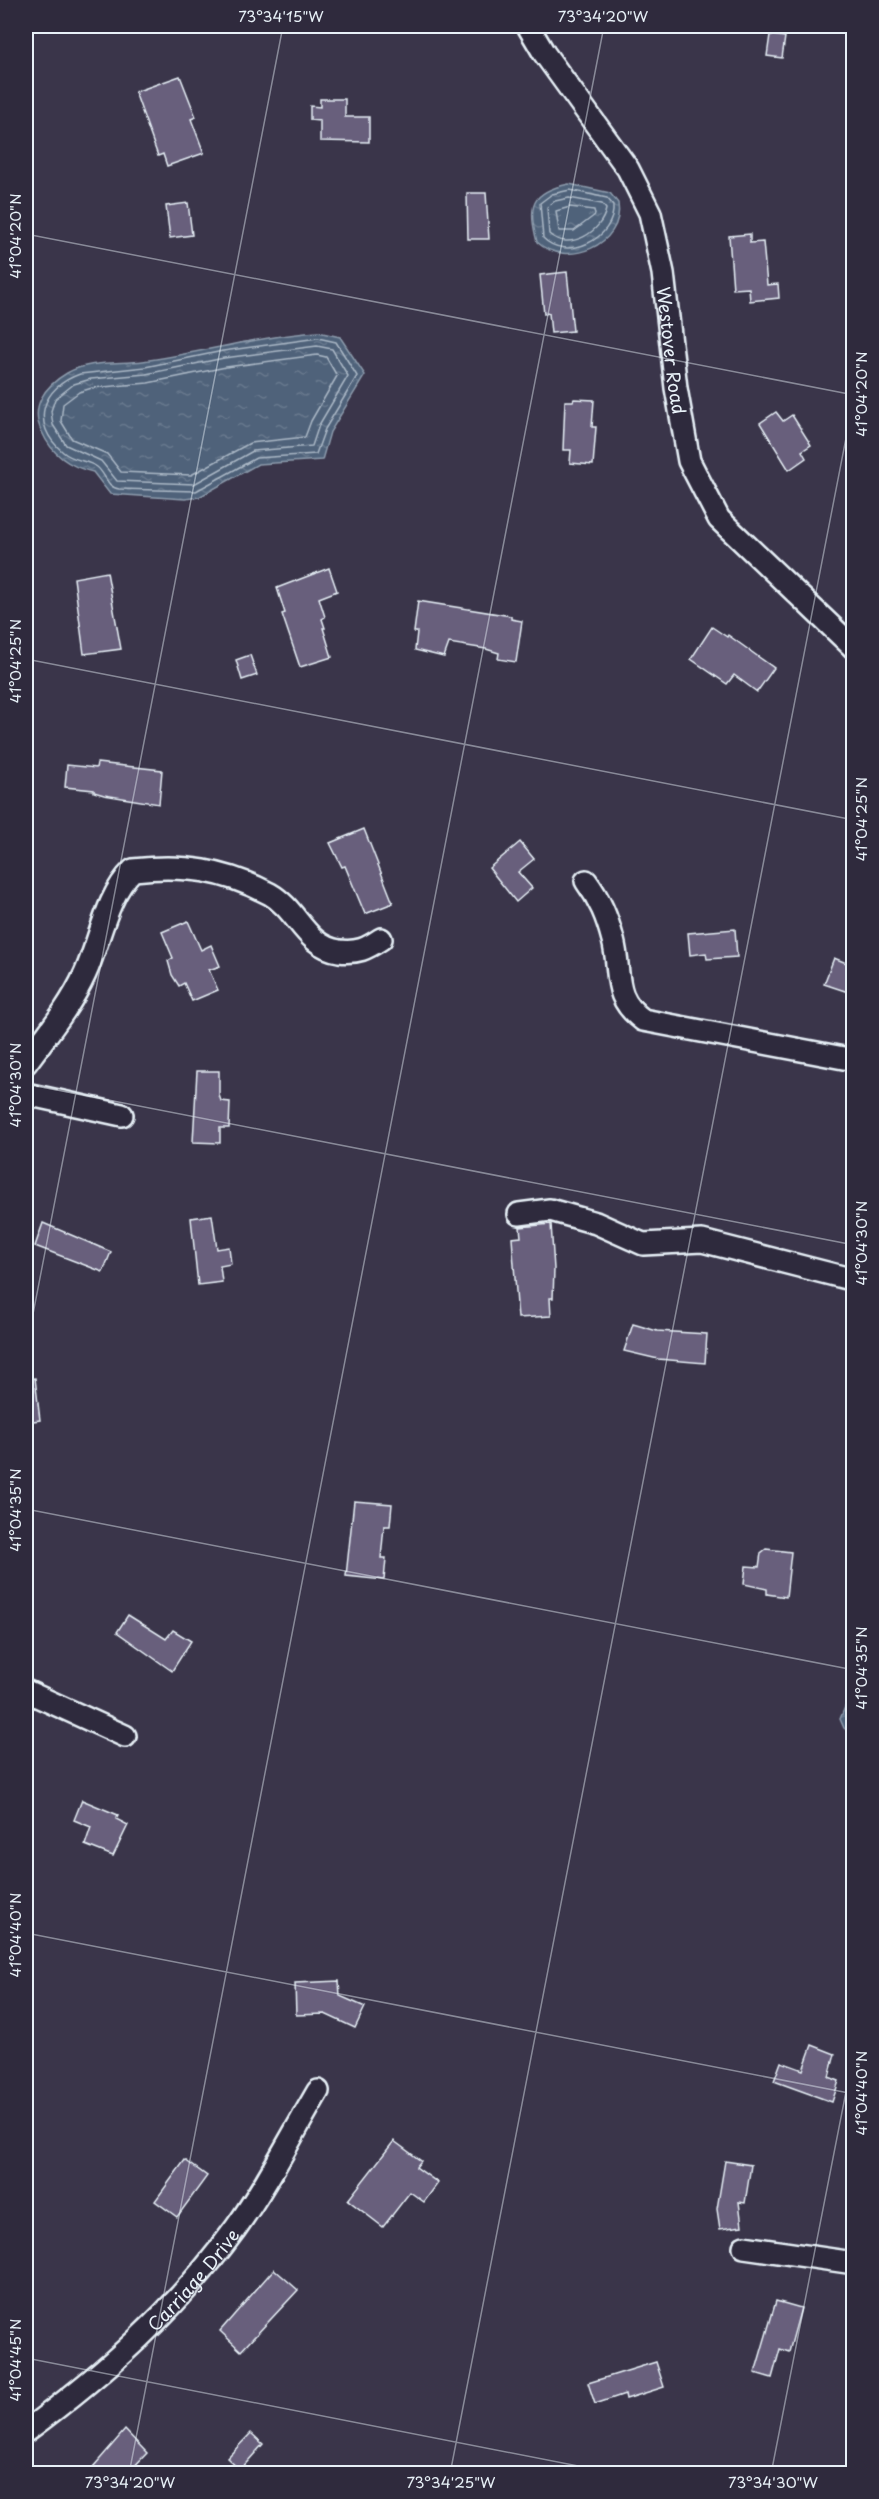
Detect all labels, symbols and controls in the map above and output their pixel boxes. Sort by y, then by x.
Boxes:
text: 73°34'15"W [238,4,324,27]
text: 73°34'20"W [558,4,649,27]
text: 41°04'20"N [3,193,26,279]
street label: Westover Road [651,285,694,416]
text: 41°04'20"N [849,351,872,437]
text: 41°04'25"N [3,619,26,703]
text: 41°04'25"N [849,777,872,861]
text: 41°04'30"N [3,1042,26,1128]
text: 41°04'30"N [849,1200,872,1286]
text: 41°04'35"N [3,1468,26,1552]
text: 41°04'35"N [849,1626,872,1710]
text: 41°04'40"N [3,1893,26,1977]
text: 41°04'40"N [849,2051,872,2135]
street label: Carriage Drive [140,2222,245,2337]
text: 41°04'45"N [3,2318,26,2402]
text: 73°34'20"W [85,2470,176,2493]
text: 73°34'25"W [406,2470,496,2493]
text: 73°34'30"W [728,2470,819,2493]

